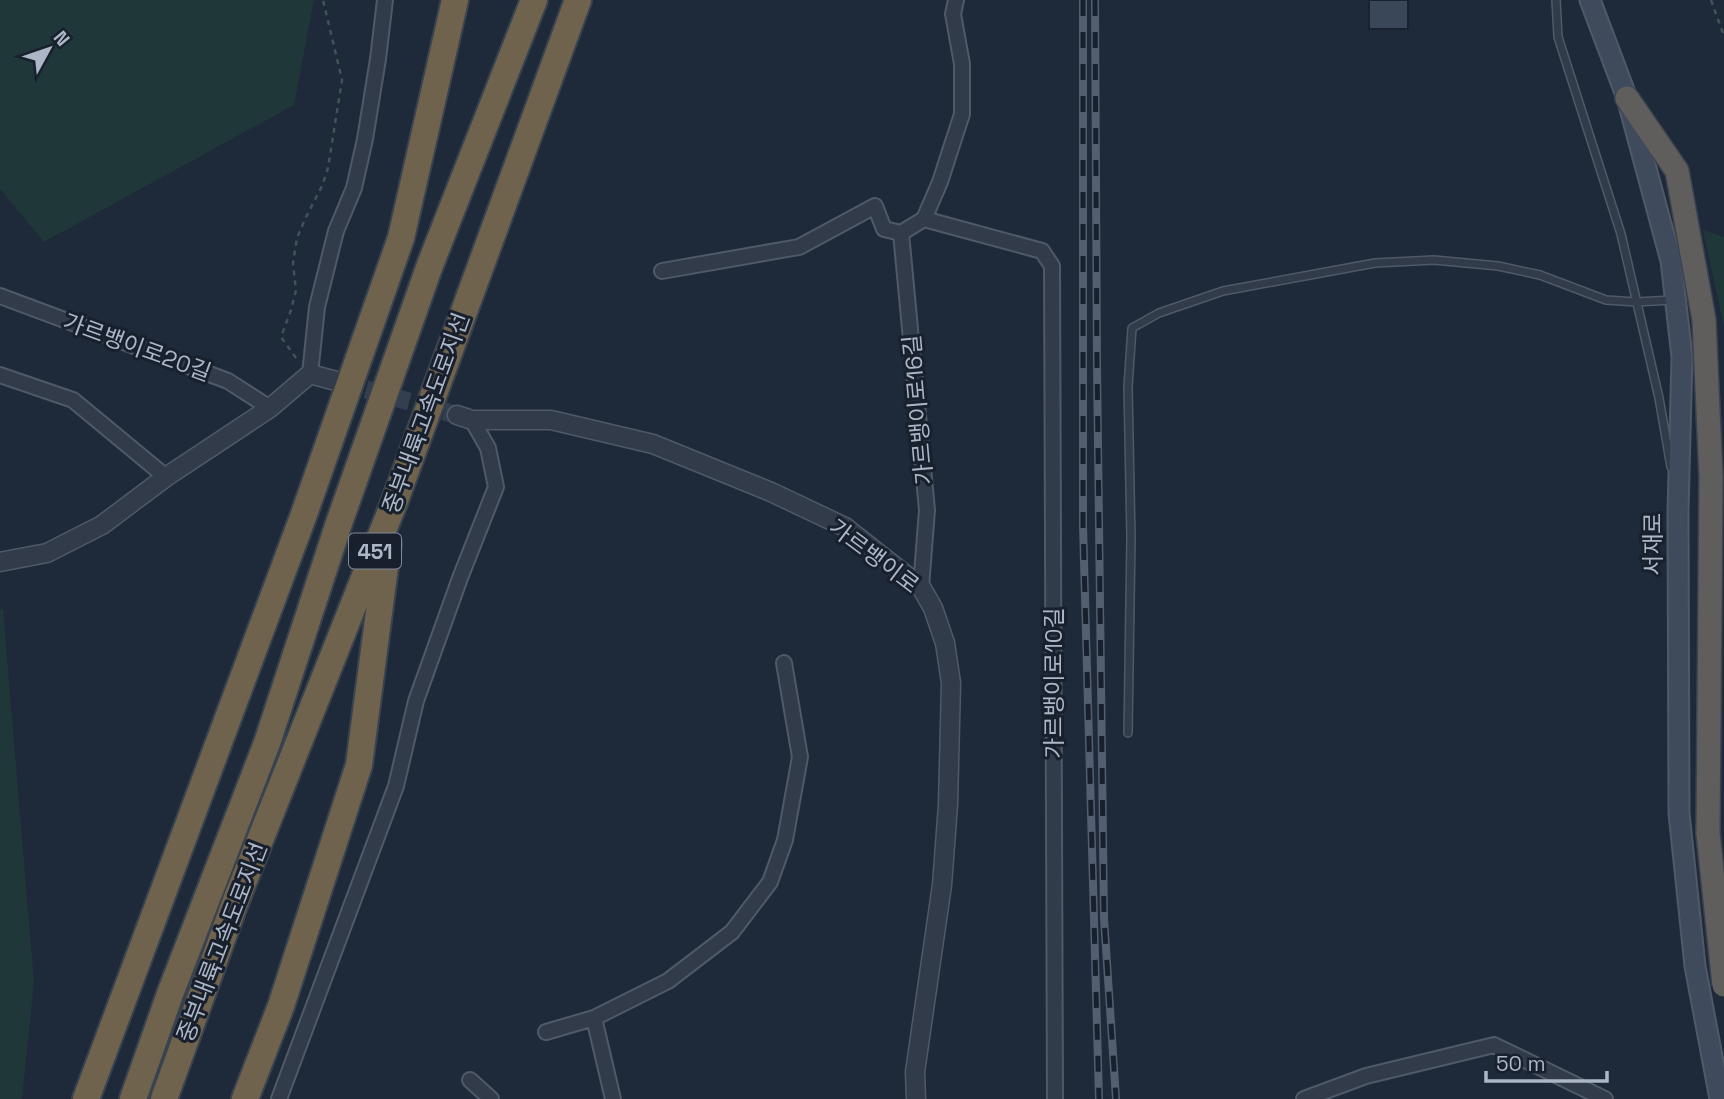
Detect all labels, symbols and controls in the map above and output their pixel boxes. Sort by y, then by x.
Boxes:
north arrow [14,14,84,84]
text: N [48,25,75,51]
street label: 가르뱅이로20길 [59,306,215,388]
street label: 중부내륙고속도로지선 [376,308,476,518]
street label: 가르뱅이로16길 [896,334,940,486]
street label: 가르뱅이로 [823,512,925,600]
street label: 서재로 [1638,512,1668,576]
road number: 451 [349,534,401,568]
street label: 가르뱅이로10길 [1039,607,1069,759]
street label: 중부내륙고속도로지선 [170,838,274,1046]
scale bar [1486,1040,1607,1084]
text: 50 m [1496,1050,1546,1077]

